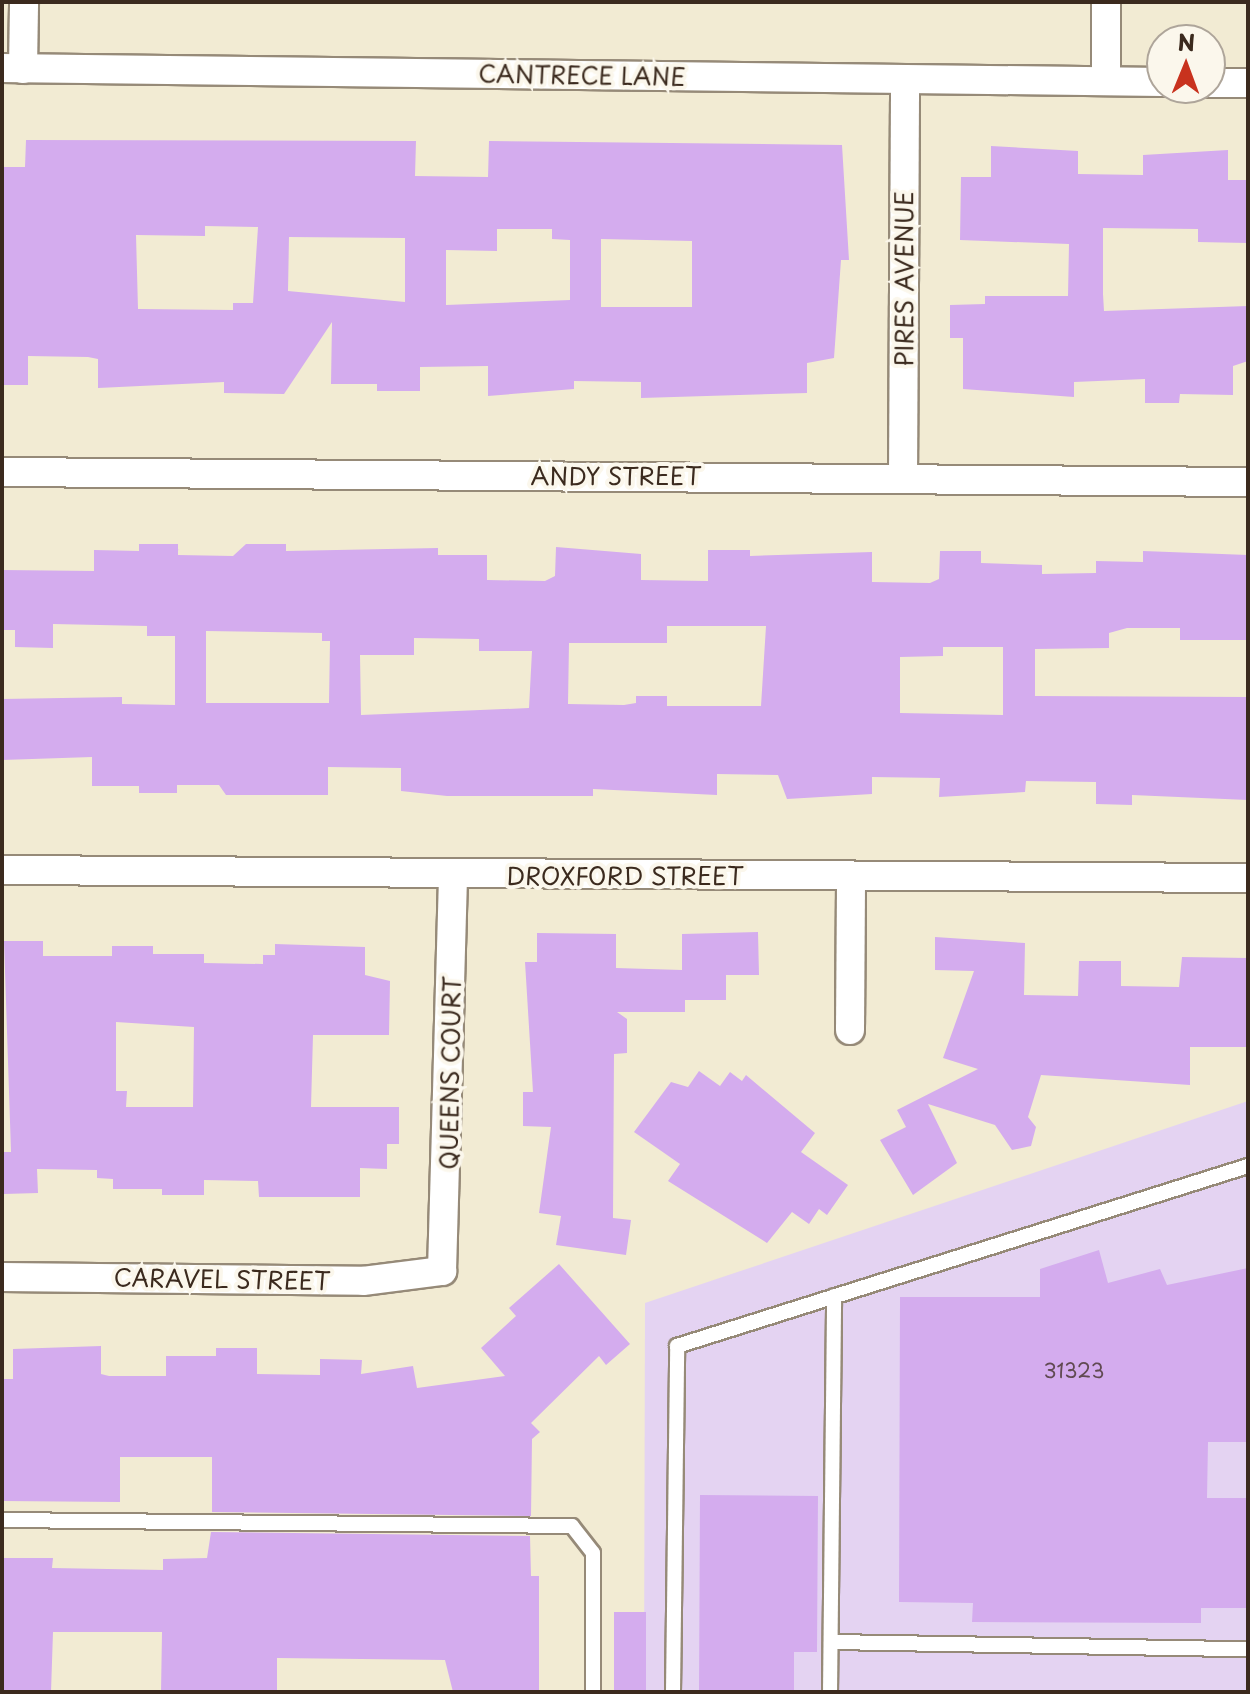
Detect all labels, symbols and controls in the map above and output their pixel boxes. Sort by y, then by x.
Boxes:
north arrow [1146,24,1226,104]
text: N [1177,25,1195,58]
street label: CANTRECE LANE [477,59,687,91]
street label: PIRES AVENUE [890,190,918,368]
street label: ANDY STREET [529,462,703,490]
street label: DROXFORD STREET [506,862,744,890]
street label: QUEENS COURT [434,975,466,1171]
street label: CARAVEL STREET [113,1263,331,1295]
house number: 31323 [1044,1358,1104,1382]

